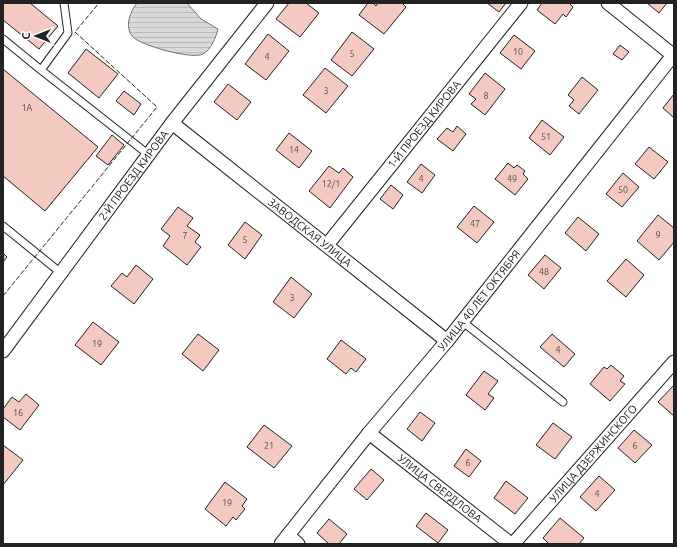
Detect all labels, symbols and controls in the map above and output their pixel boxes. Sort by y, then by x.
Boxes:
north arrow [16,16,56,56]
text: С [20,32,32,40]
house number: 10 [513,47,523,57]
house number: 5 [349,49,355,59]
house number: 4 [264,52,270,62]
street label: 1-Й ПРОЕЗД КИРОВА [385,77,463,170]
house number: 3 [323,86,329,96]
house number: 8 [483,91,489,101]
house number: 1А [22,103,33,113]
street label: 2-Й ПРОЕЗД КИРОВА [96,127,171,222]
house number: 51 [541,132,551,142]
house number: 14 [289,145,299,155]
house number: 4 [418,174,424,184]
house number: 49 [507,174,517,184]
house number: 12/1 [322,179,340,189]
house number: 50 [618,185,628,195]
street label: ЗАВОДСКАЯ УЛИЦА [266,196,355,270]
house number: 47 [470,219,480,229]
house number: 9 [655,230,661,240]
house number: 7 [182,231,188,241]
house number: 5 [242,235,248,245]
street label: УЛИЦА 40 ЛЕТ ОКТЯБРЯ [435,248,523,353]
house number: 48 [539,267,549,277]
house number: 3 [289,293,295,303]
house number: 19 [92,339,102,349]
house number: 4 [555,345,561,355]
street label: УЛИЦА ДЗЕРЖИНСКОГО [547,402,639,505]
house number: 16 [13,408,23,418]
house number: 21 [264,441,274,451]
house number: 6 [632,441,638,451]
street label: УЛИЦА СВЕРДЛОВА [396,452,485,525]
house number: 6 [465,458,471,468]
house number: 4 [594,489,600,499]
house number: 19 [222,498,232,508]

